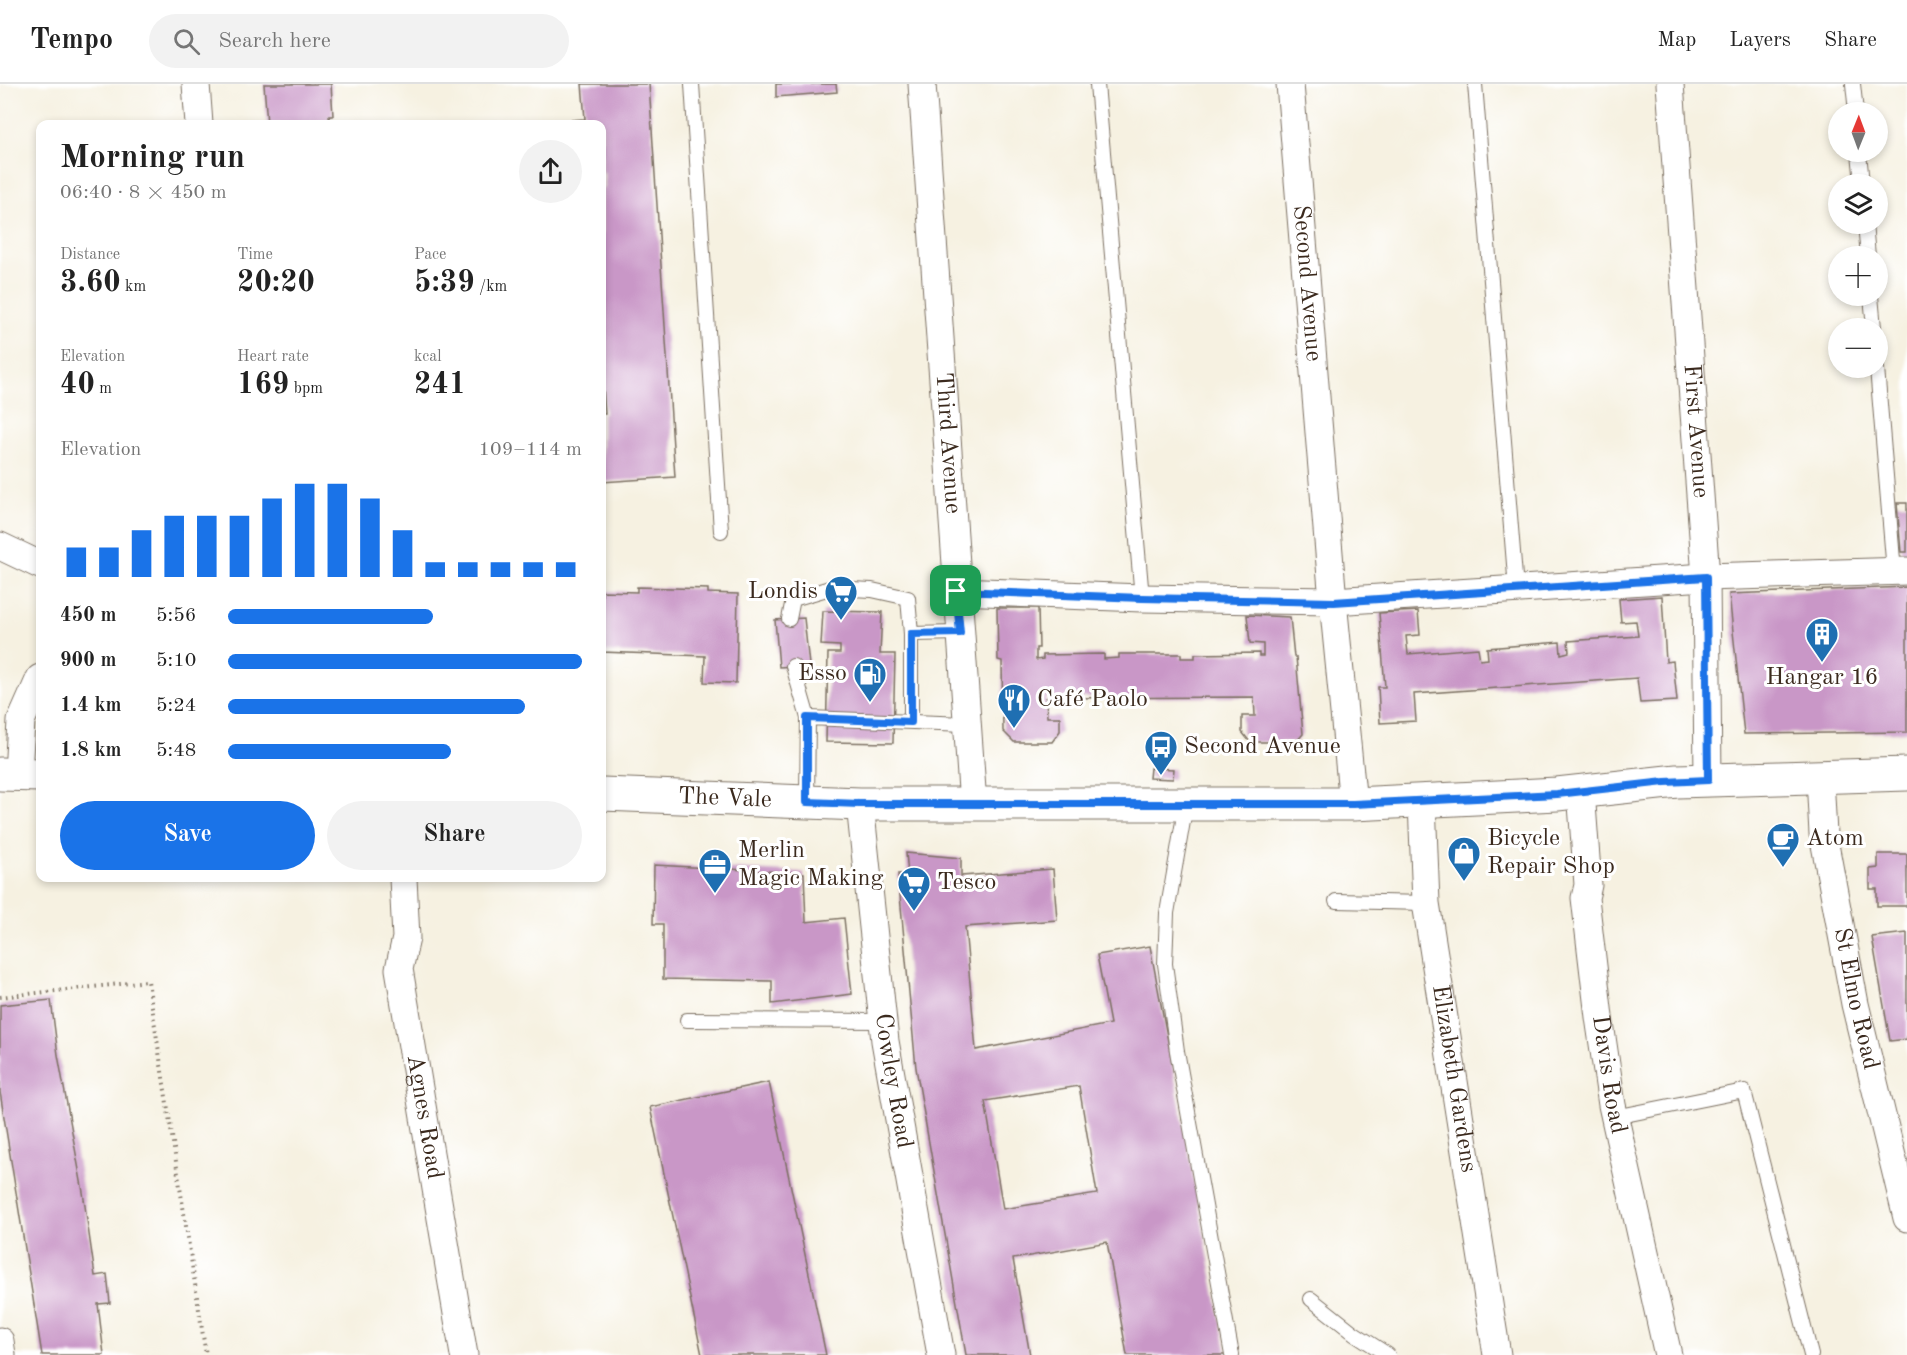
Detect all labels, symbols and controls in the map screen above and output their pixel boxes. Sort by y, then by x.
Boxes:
search box [149,14,569,68]
icon: search [170,25,203,58]
text: Tempo [30,27,113,55]
text: Search here [218,30,331,52]
text: Map [1657,30,1696,51]
text: Layers [1729,30,1791,51]
text: Share [1824,30,1877,51]
north arrow [1828,102,1888,162]
map controls [1828,102,1888,378]
button: share [519,140,582,203]
text: Morning run [60,142,245,175]
button: layers [1828,174,1888,234]
text: 06:40 · 8 × 450 m [60,183,227,203]
street label: Second Avenue [1288,204,1325,362]
button: + [1828,246,1888,306]
text: Distance [60,247,120,263]
text: Time [237,247,273,263]
text: Pace [414,247,446,263]
text: 3.60 [60,268,121,298]
text: 20:20 [237,268,315,298]
text: 5:39 [414,268,475,298]
text: km [121,279,146,295]
text: /km [475,279,507,295]
button: − [1828,318,1888,378]
text: Elevation [60,349,125,365]
text: Heart rate [237,349,309,365]
text: kcal [414,349,442,365]
street label: First Avenue [1678,363,1712,499]
text: 40 [60,370,95,400]
text: 169 [237,370,289,400]
text: 241 [414,370,466,400]
street label: Third Avenue [930,371,964,515]
text: m [95,381,112,397]
text: bpm [289,381,323,397]
text: Elevation [60,440,141,460]
text: 109–114 m [479,440,582,460]
pin [930,565,981,616]
supermarket icon: Londis [823,574,859,621]
icon: arrive [939,574,972,607]
place label: Londis [748,580,818,604]
text: 450 m [60,606,116,626]
text: 5:56 [156,606,196,626]
building icon: Hangar 16 [1804,616,1840,663]
text: 900 m [60,651,116,671]
text: 5:10 [156,651,196,671]
fuel station icon: Esso [852,656,888,703]
place label: Esso [798,662,847,686]
place label: Hangar 16 [1766,666,1878,690]
restaurant icon: Café Paolo [996,682,1032,729]
place label: Café Paolo [1037,688,1148,712]
text: 1.4 km [60,696,122,716]
text: 5:24 [156,696,196,716]
bus stop icon: Second Avenue [1143,729,1179,776]
place label: Second Avenue [1184,735,1341,759]
text: 1.8 km [60,741,122,761]
text: 5:48 [156,741,196,761]
street label: The Vale [677,785,772,813]
button: Save [60,801,315,870]
button: Share [327,801,582,870]
cafe icon: Atom [1765,821,1801,868]
place label: Bicycle Repair Shop [1487,827,1615,879]
place label: Atom [1806,827,1864,851]
shop icon: Bicycle Repair Shop [1446,835,1482,882]
place label: Merlin Magic Making [738,839,883,891]
office icon: Merlin Magic Making [697,847,733,894]
supermarket icon: Tesco [896,865,932,912]
place label: Tesco [937,871,996,895]
street label: St Elmo Road [1829,926,1882,1072]
street label: Elizabeth Gardens [1427,983,1480,1174]
street label: Cowley Road [870,1012,916,1150]
street label: Davis Road [1587,1014,1630,1136]
street label: Agnes Road [402,1053,446,1181]

